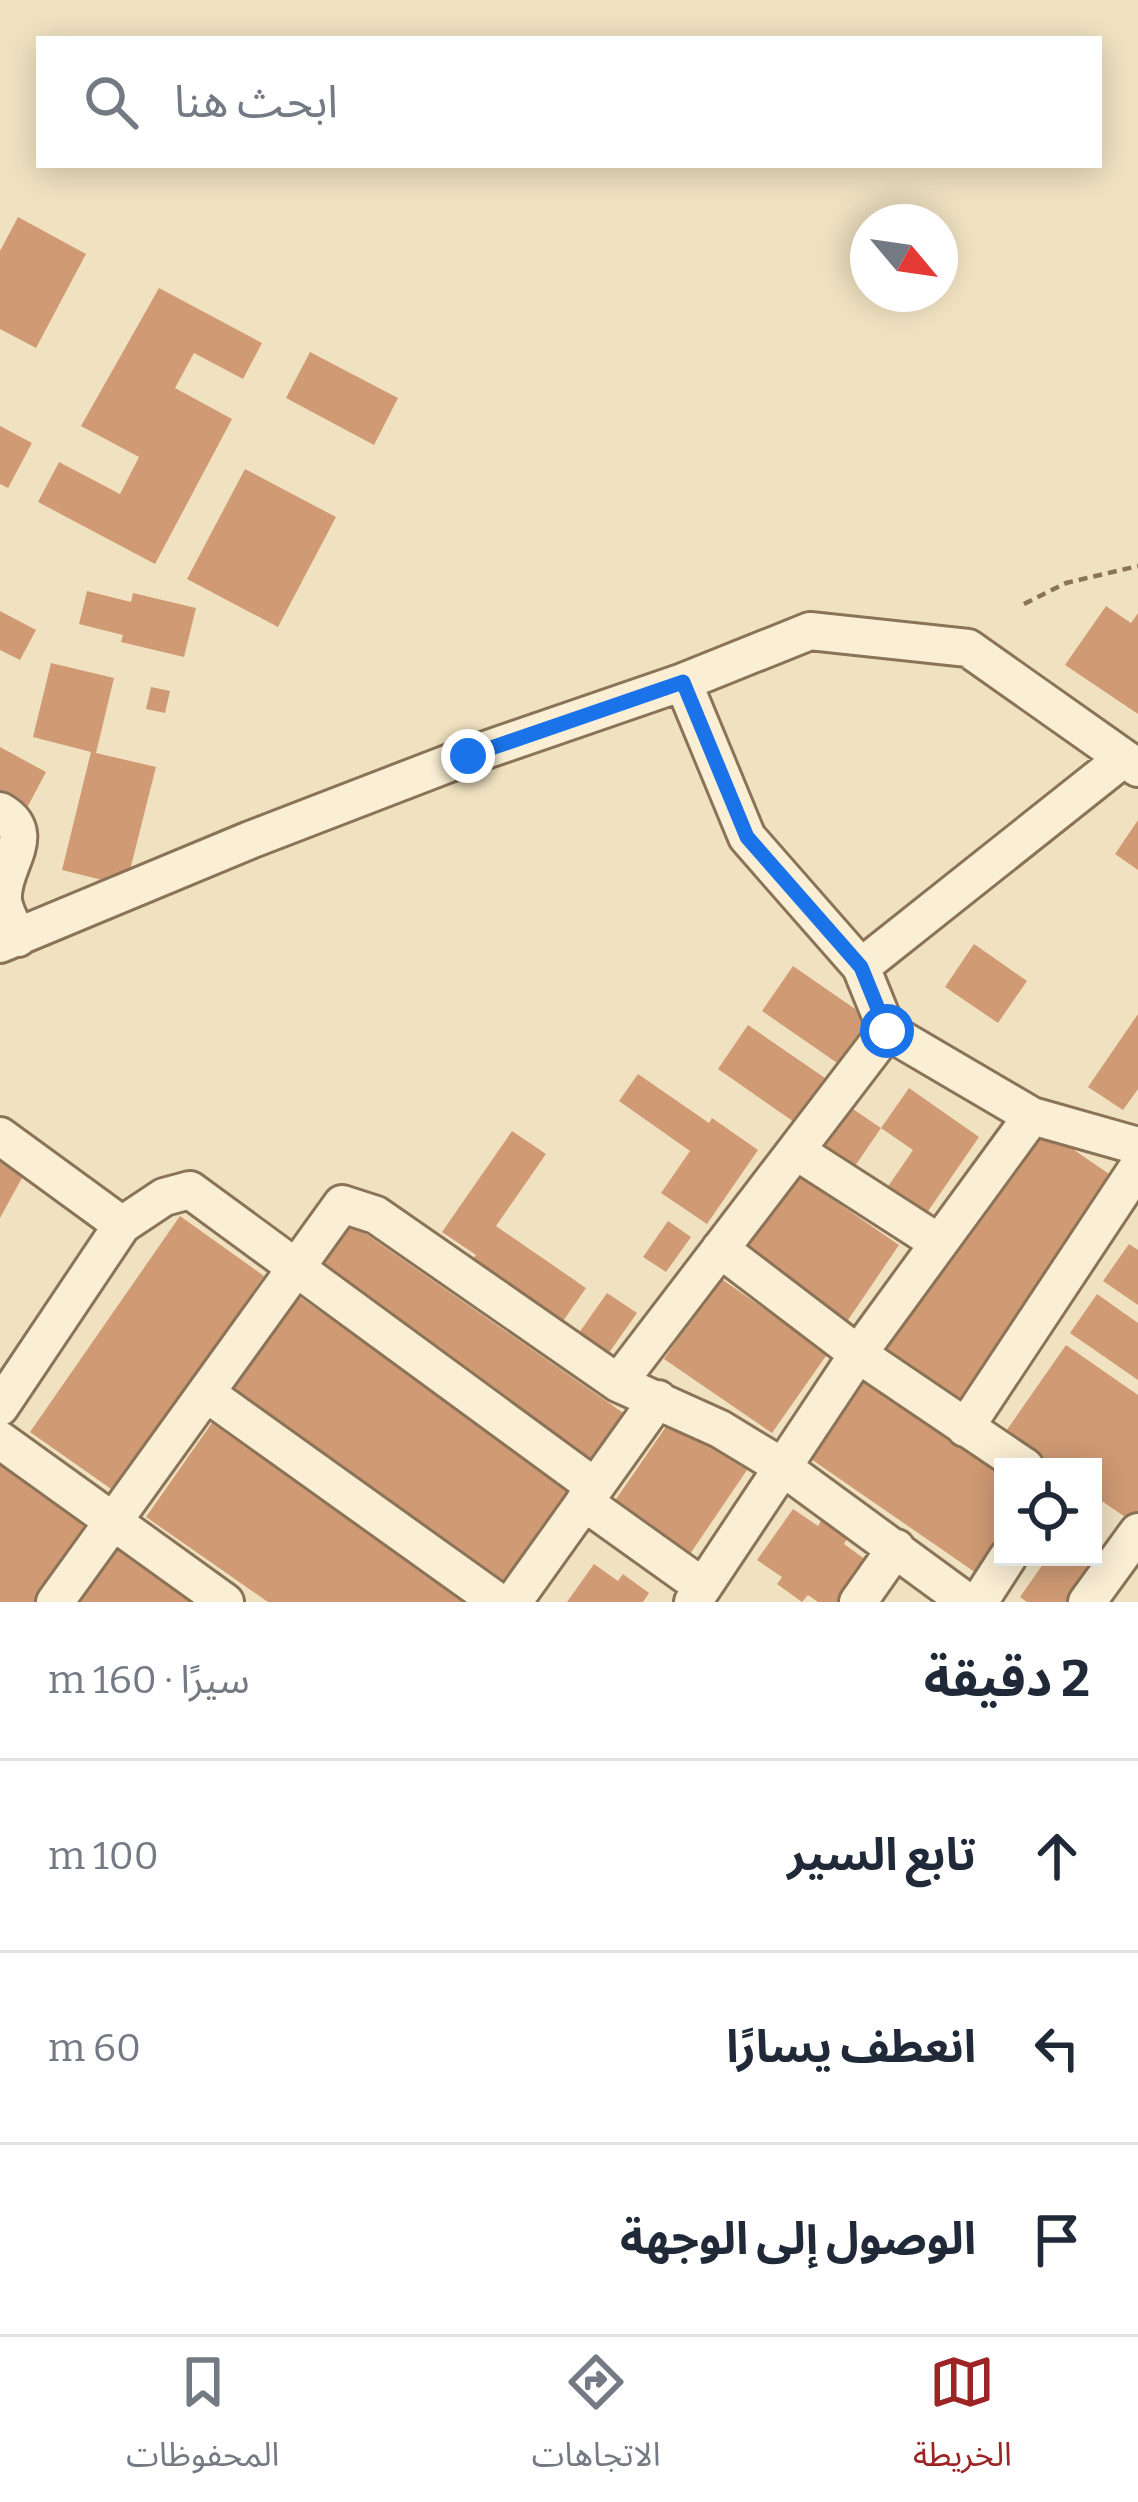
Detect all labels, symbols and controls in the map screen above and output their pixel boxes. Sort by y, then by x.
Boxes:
search box [36,36,1102,168]
icon: search [78,69,144,135]
text: ابحث هنا [174,75,338,129]
north arrow [850,204,958,312]
route end [441,729,495,783]
route start [860,1004,914,1058]
map controls [994,1458,1102,1566]
button: locate [994,1458,1102,1566]
text: 2 دقيقة [924,1648,1090,1710]
text: سيرًا · 160 m [48,1657,249,1703]
icon: ahead [1024,1823,1090,1889]
text: تابع السير [787,1828,976,1882]
text: 100 m [48,1833,159,1879]
icon: left [1024,2015,1090,2081]
text: انعطف يسارًا [726,2020,976,2074]
text: 60 m [48,2025,141,2071]
icon: arrive [1024,2207,1090,2273]
text: الوصول إلى الوجهة [620,2212,976,2266]
tab: المحفوظات [126,2349,279,2490]
tab: الاتجاهات [532,2349,661,2490]
tab: الخريطة [913,2349,1012,2490]

